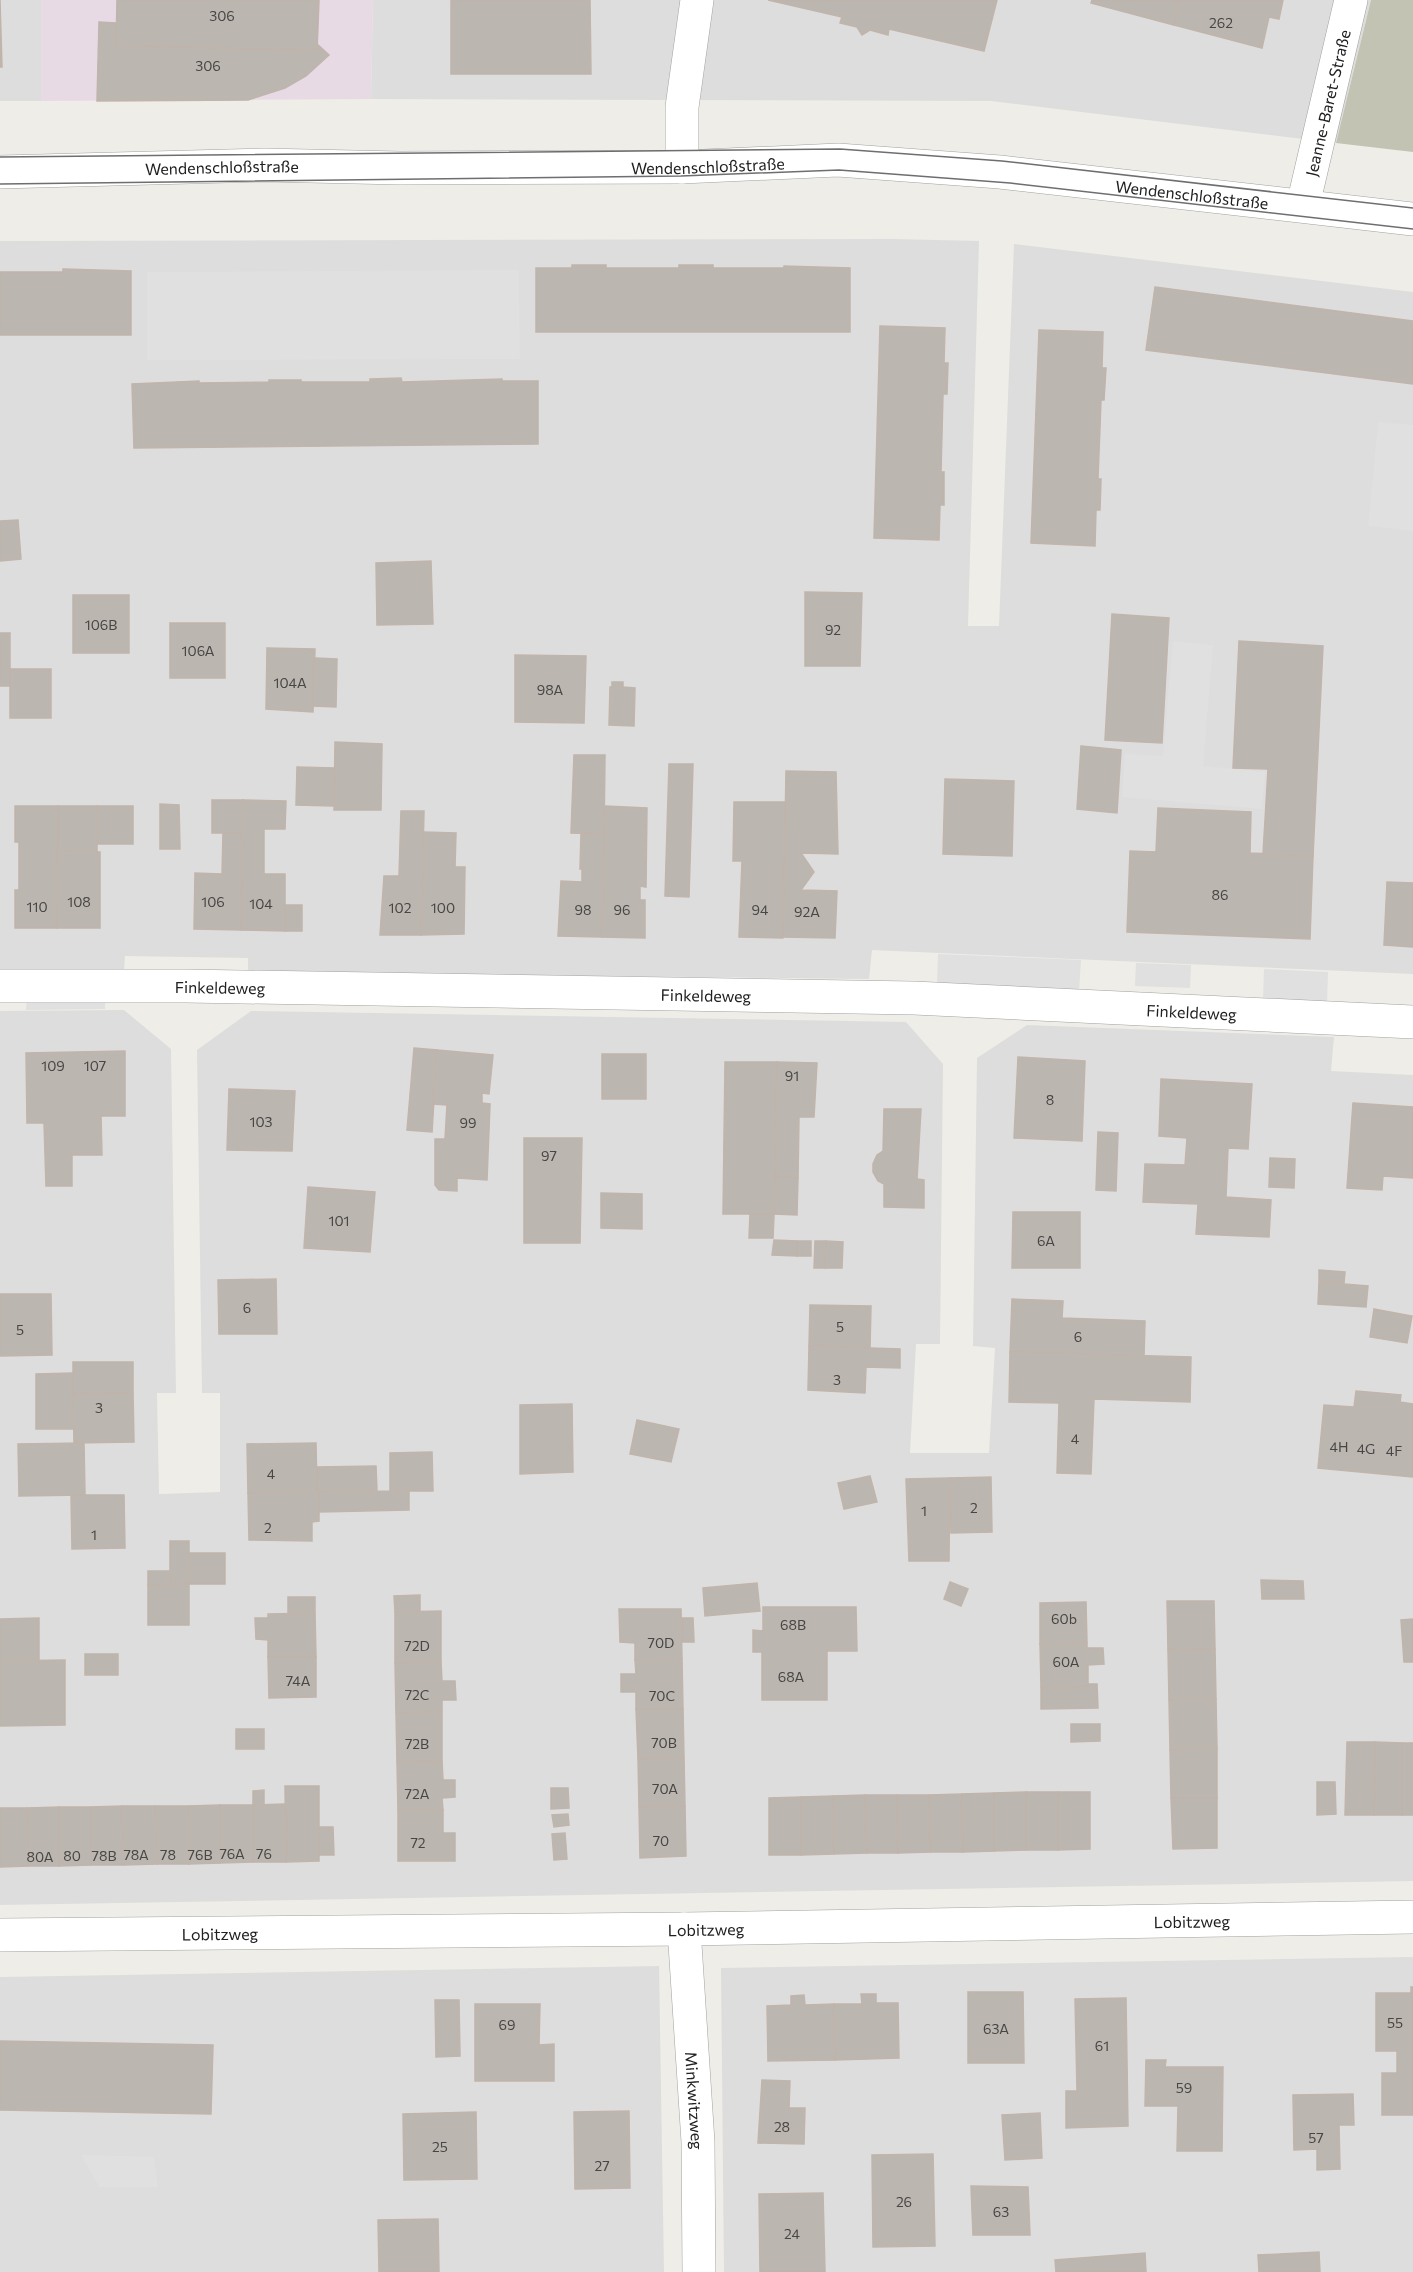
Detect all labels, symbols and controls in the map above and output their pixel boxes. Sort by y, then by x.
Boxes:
house number: 306 [209,7,235,24]
house number: 262 [1209,14,1233,31]
street label: Jeanne-Baret-Straße [1301,28,1353,178]
house number: 306 [195,57,221,74]
street label: Wendenschloßstraße [631,153,785,177]
street label: Wendenschloßstraße [145,155,299,178]
street label: Wendenschloßstraße [1115,176,1270,212]
house number: 106B [85,616,117,633]
house number: 92 [825,621,841,638]
house number: 106A [182,642,215,659]
house number: 104A [273,674,307,691]
house number: 98A [537,681,564,698]
house number: 86 [1212,886,1229,903]
house number: 108 [67,893,91,910]
house number: 106 [201,893,225,910]
house number: 104 [249,895,273,912]
house number: 110 [26,898,48,915]
house number: 102 [389,899,412,916]
house number: 100 [431,899,455,916]
house number: 98 [575,901,592,918]
house number: 96 [614,901,631,918]
house number: 94 [752,901,769,918]
house number: 92A [794,903,820,920]
street label: Finkeldeweg [175,977,266,997]
street label: Finkeldeweg [661,984,752,1005]
street label: Finkeldeweg [1146,1000,1238,1023]
house number: 109 [41,1057,65,1074]
house number: 107 [84,1057,106,1074]
house number: 91 [785,1067,799,1084]
house number: 8 [1046,1091,1054,1108]
house number: 103 [249,1113,273,1130]
house number: 99 [460,1114,477,1131]
house number: 97 [541,1147,557,1164]
house number: 101 [328,1212,350,1229]
house number: 6A [1037,1232,1055,1249]
house number: 6 [243,1299,251,1316]
house number: 5 [836,1318,844,1335]
house number: 5 [16,1321,24,1338]
house number: 6 [1074,1328,1082,1345]
house number: 3 [833,1371,841,1388]
house number: 3 [95,1399,103,1416]
house number: 4 [1071,1430,1080,1447]
house number: 4H [1330,1438,1348,1455]
house number: 4G [1357,1440,1375,1457]
house number: 4F [1386,1442,1402,1459]
house number: 4 [267,1465,276,1482]
house number: 2 [970,1499,978,1516]
house number: 1 [921,1502,927,1519]
house number: 2 [264,1519,272,1536]
house number: 1 [91,1526,97,1543]
house number: 60b [1051,1610,1077,1627]
house number: 68B [780,1616,806,1633]
house number: 70D [648,1634,674,1651]
house number: 72D [404,1637,430,1654]
house number: 60A [1053,1653,1080,1670]
house number: 68A [778,1668,805,1685]
house number: 74A [286,1672,311,1689]
house number: 72C [405,1686,429,1703]
house number: 70C [649,1687,675,1704]
house number: 70B [651,1734,677,1751]
house number: 72B [405,1735,429,1752]
house number: 70A [652,1780,678,1797]
house number: 72A [405,1785,430,1802]
house number: 70 [653,1832,669,1849]
house number: 72 [410,1834,426,1851]
house number: 76A [219,1845,245,1862]
house number: 76 [256,1845,272,1862]
house number: 78A [123,1846,149,1863]
house number: 78 [160,1846,176,1863]
house number: 76B [188,1846,212,1863]
house number: 80 [63,1847,81,1864]
house number: 78B [92,1847,116,1864]
house number: 80A [27,1848,54,1865]
street label: Lobitzweg [1153,1911,1231,1931]
street label: Lobitzweg [668,1919,745,1939]
street label: Lobitzweg [182,1923,259,1943]
house number: 55 [1387,2014,1403,2031]
house number: 69 [499,2016,515,2033]
house number: 63A [983,2020,1009,2037]
house number: 61 [1095,2037,1109,2054]
street label: Minkwitzweg [683,2051,708,2150]
house number: 59 [1176,2079,1192,2096]
house number: 28 [774,2118,790,2135]
house number: 57 [1308,2129,1324,2146]
house number: 25 [432,2138,448,2155]
house number: 27 [594,2157,610,2174]
house number: 26 [896,2193,912,2210]
house number: 63 [993,2203,1009,2220]
house number: 24 [784,2225,801,2242]

